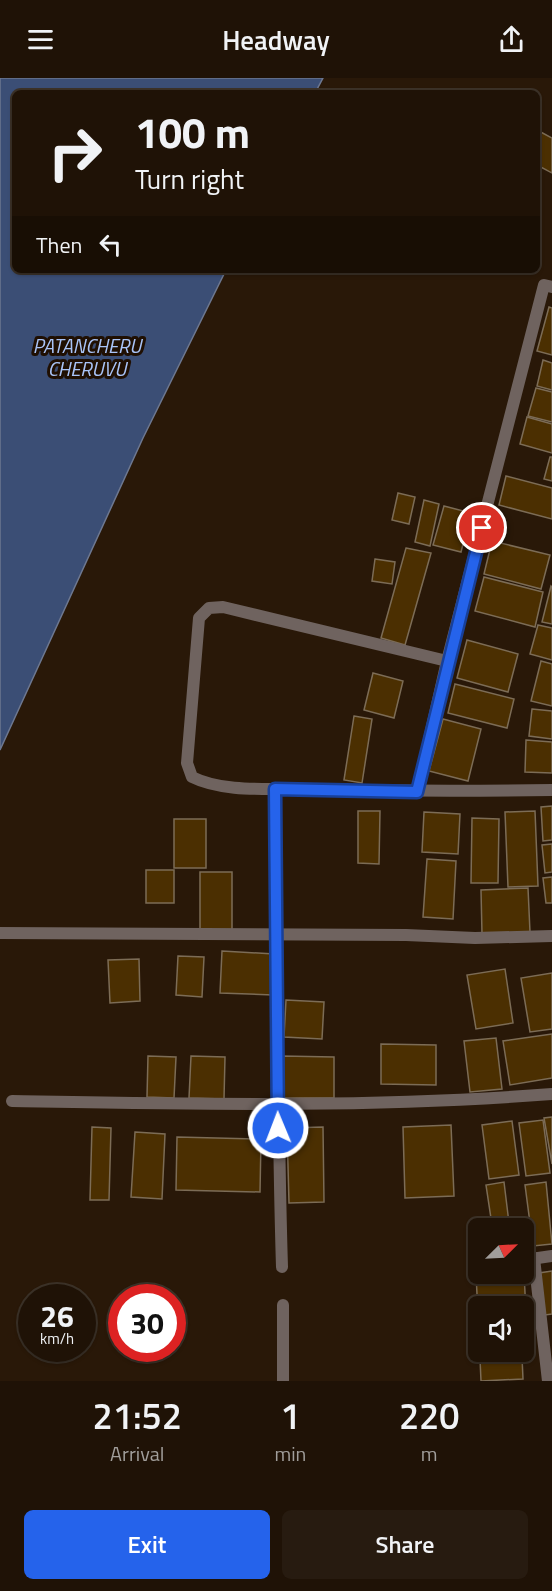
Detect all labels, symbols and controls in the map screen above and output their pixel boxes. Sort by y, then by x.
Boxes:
text: Headway [222,19,330,60]
icon: menu [24,23,57,56]
icon: share [495,23,528,56]
text: 100 m [135,100,250,164]
icon: right [36,114,114,192]
text: Turn right [135,158,244,199]
text: Then [36,228,82,262]
icon: left [94,228,127,261]
water label: PATANCHERU CHERUVU [33,330,143,384]
pin [456,502,507,553]
icon: arrive [465,511,498,544]
position arrow [246,1096,310,1160]
north arrow [468,1218,534,1284]
map controls [468,1218,534,1362]
speed limit sign: 30 [108,1284,186,1362]
text: 26 [40,1293,74,1339]
button: sound [468,1296,534,1362]
text: km/h [40,1327,74,1350]
text: 21:52 [93,1388,182,1443]
text: 1 [280,1388,300,1443]
text: 220 [399,1388,459,1443]
text: Arrival [110,1438,164,1469]
text: min [274,1438,306,1469]
text: m [421,1438,437,1469]
button: Exit [24,1510,270,1579]
button: Share [282,1510,528,1579]

